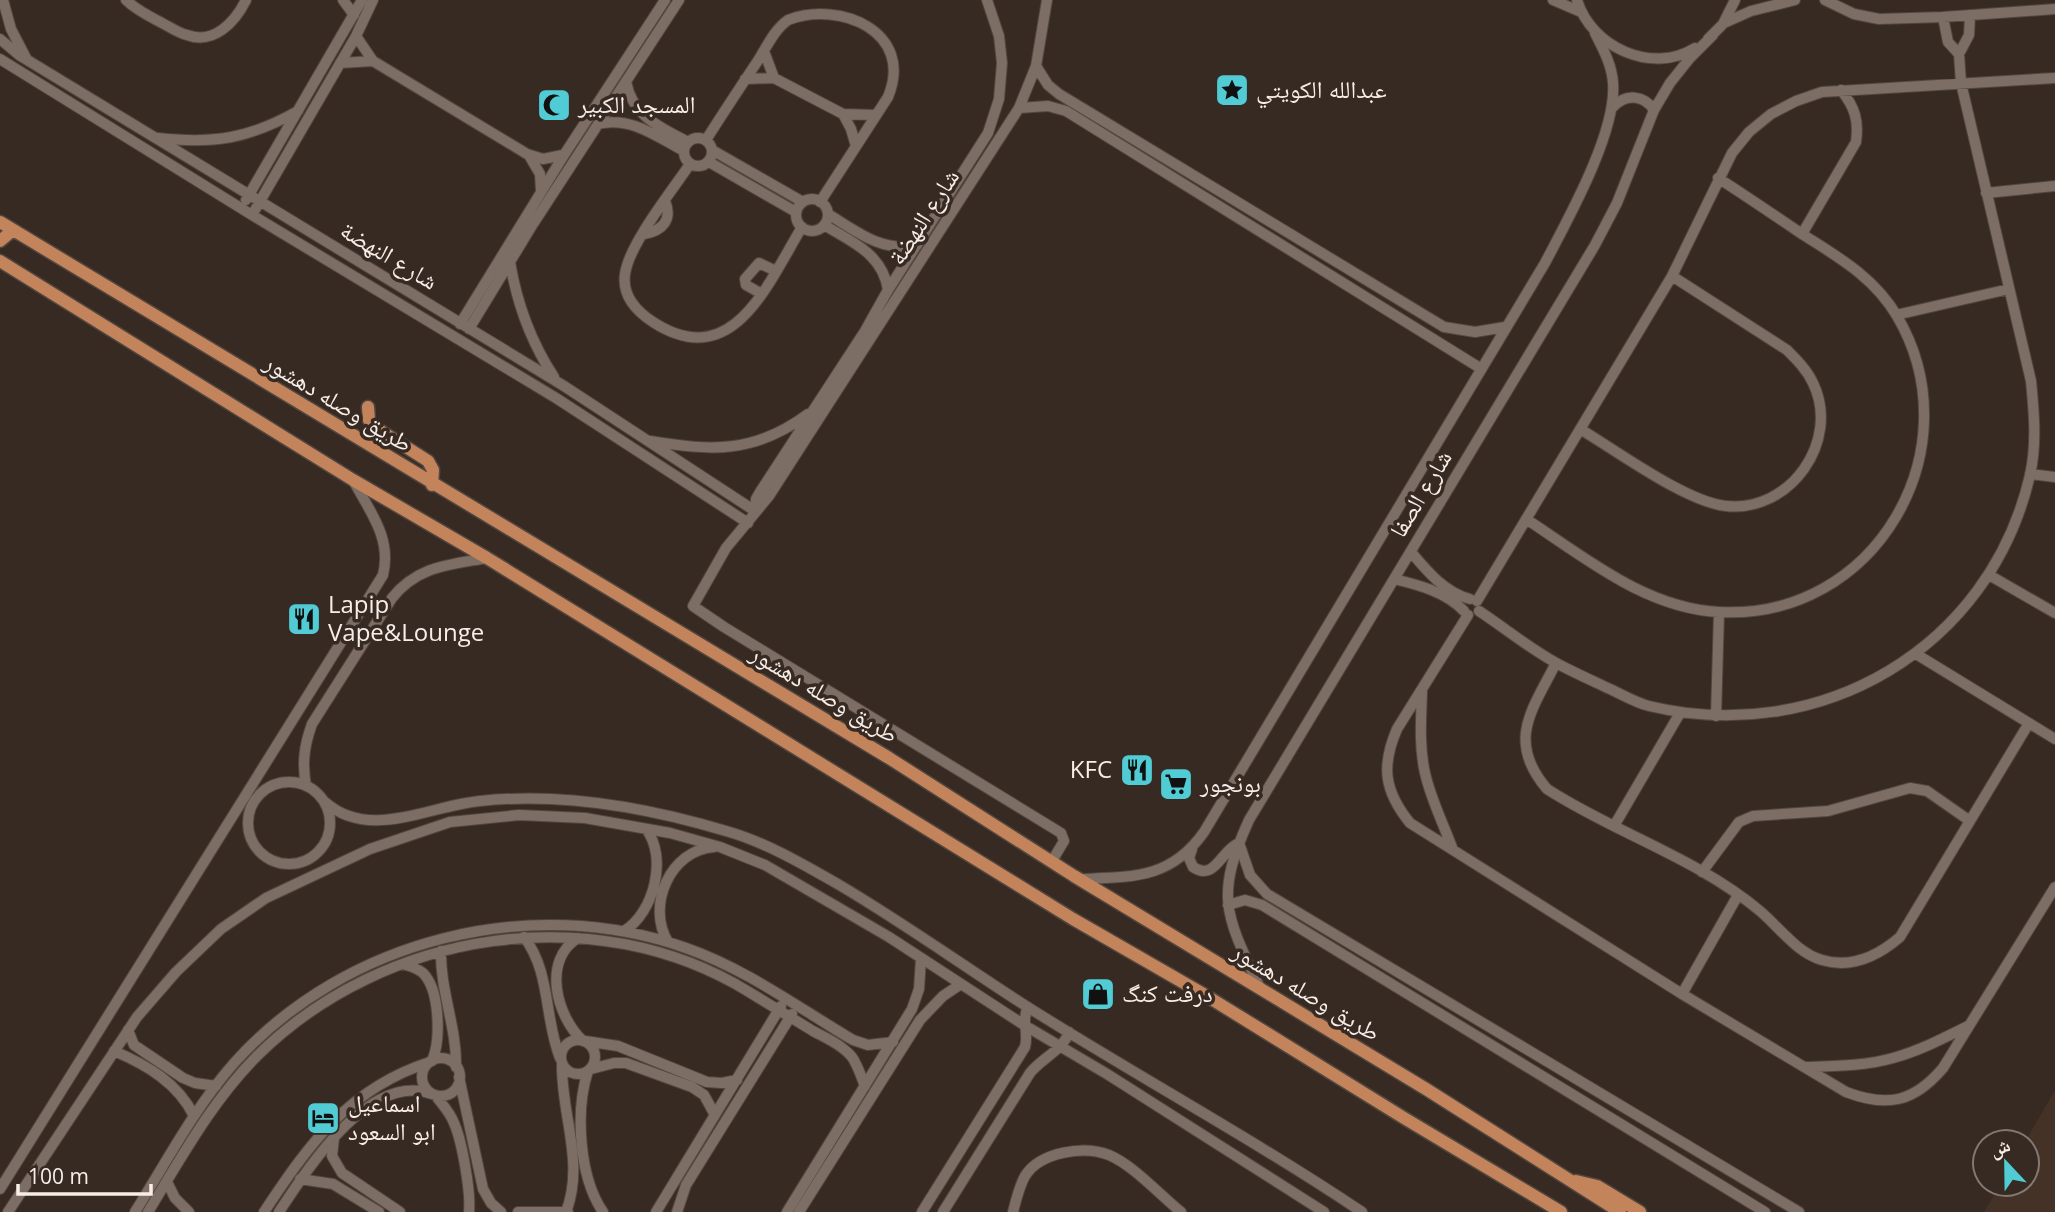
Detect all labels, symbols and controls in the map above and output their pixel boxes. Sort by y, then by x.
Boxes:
place icon: عبدالله الكويتي [1213,71,1251,109]
place label: عبدالله الكويتي [1256,72,1387,109]
mosque icon: المسجد الكبير [535,86,573,124]
place label: المسجد الكبير [577,87,695,120]
street label: شارع النهضة [879,162,966,271]
street label: شارع النهضة [335,213,445,297]
street label: طريق وصله دهشور [258,344,419,459]
street label: شارع الصفا [1381,443,1459,543]
place label: Lapip Vape&Lounge [328,587,484,648]
restaurant icon: Lapip Vape&Lounge [285,600,323,638]
street label: طريق وصله دهشور [744,635,905,750]
restaurant icon: KFC [1118,751,1156,789]
place label: KFC [1070,752,1112,785]
supermarket icon: بونجور [1157,765,1195,803]
place label: بونجور [1199,766,1261,799]
street label: طريق وصله دهشور [1226,933,1387,1048]
shop icon: درفت كنگ [1079,975,1117,1013]
place label: درفت كنگ [1122,976,1213,1009]
place label: اسماعيل ابو السعود [348,1086,436,1147]
hotel icon: اسماعيل ابو السعود [304,1099,342,1137]
north arrow [1971,1128,2041,1198]
text: ش [1985,1131,2014,1163]
scale bar [18,1152,150,1196]
text: 100 m [28,1162,89,1190]

